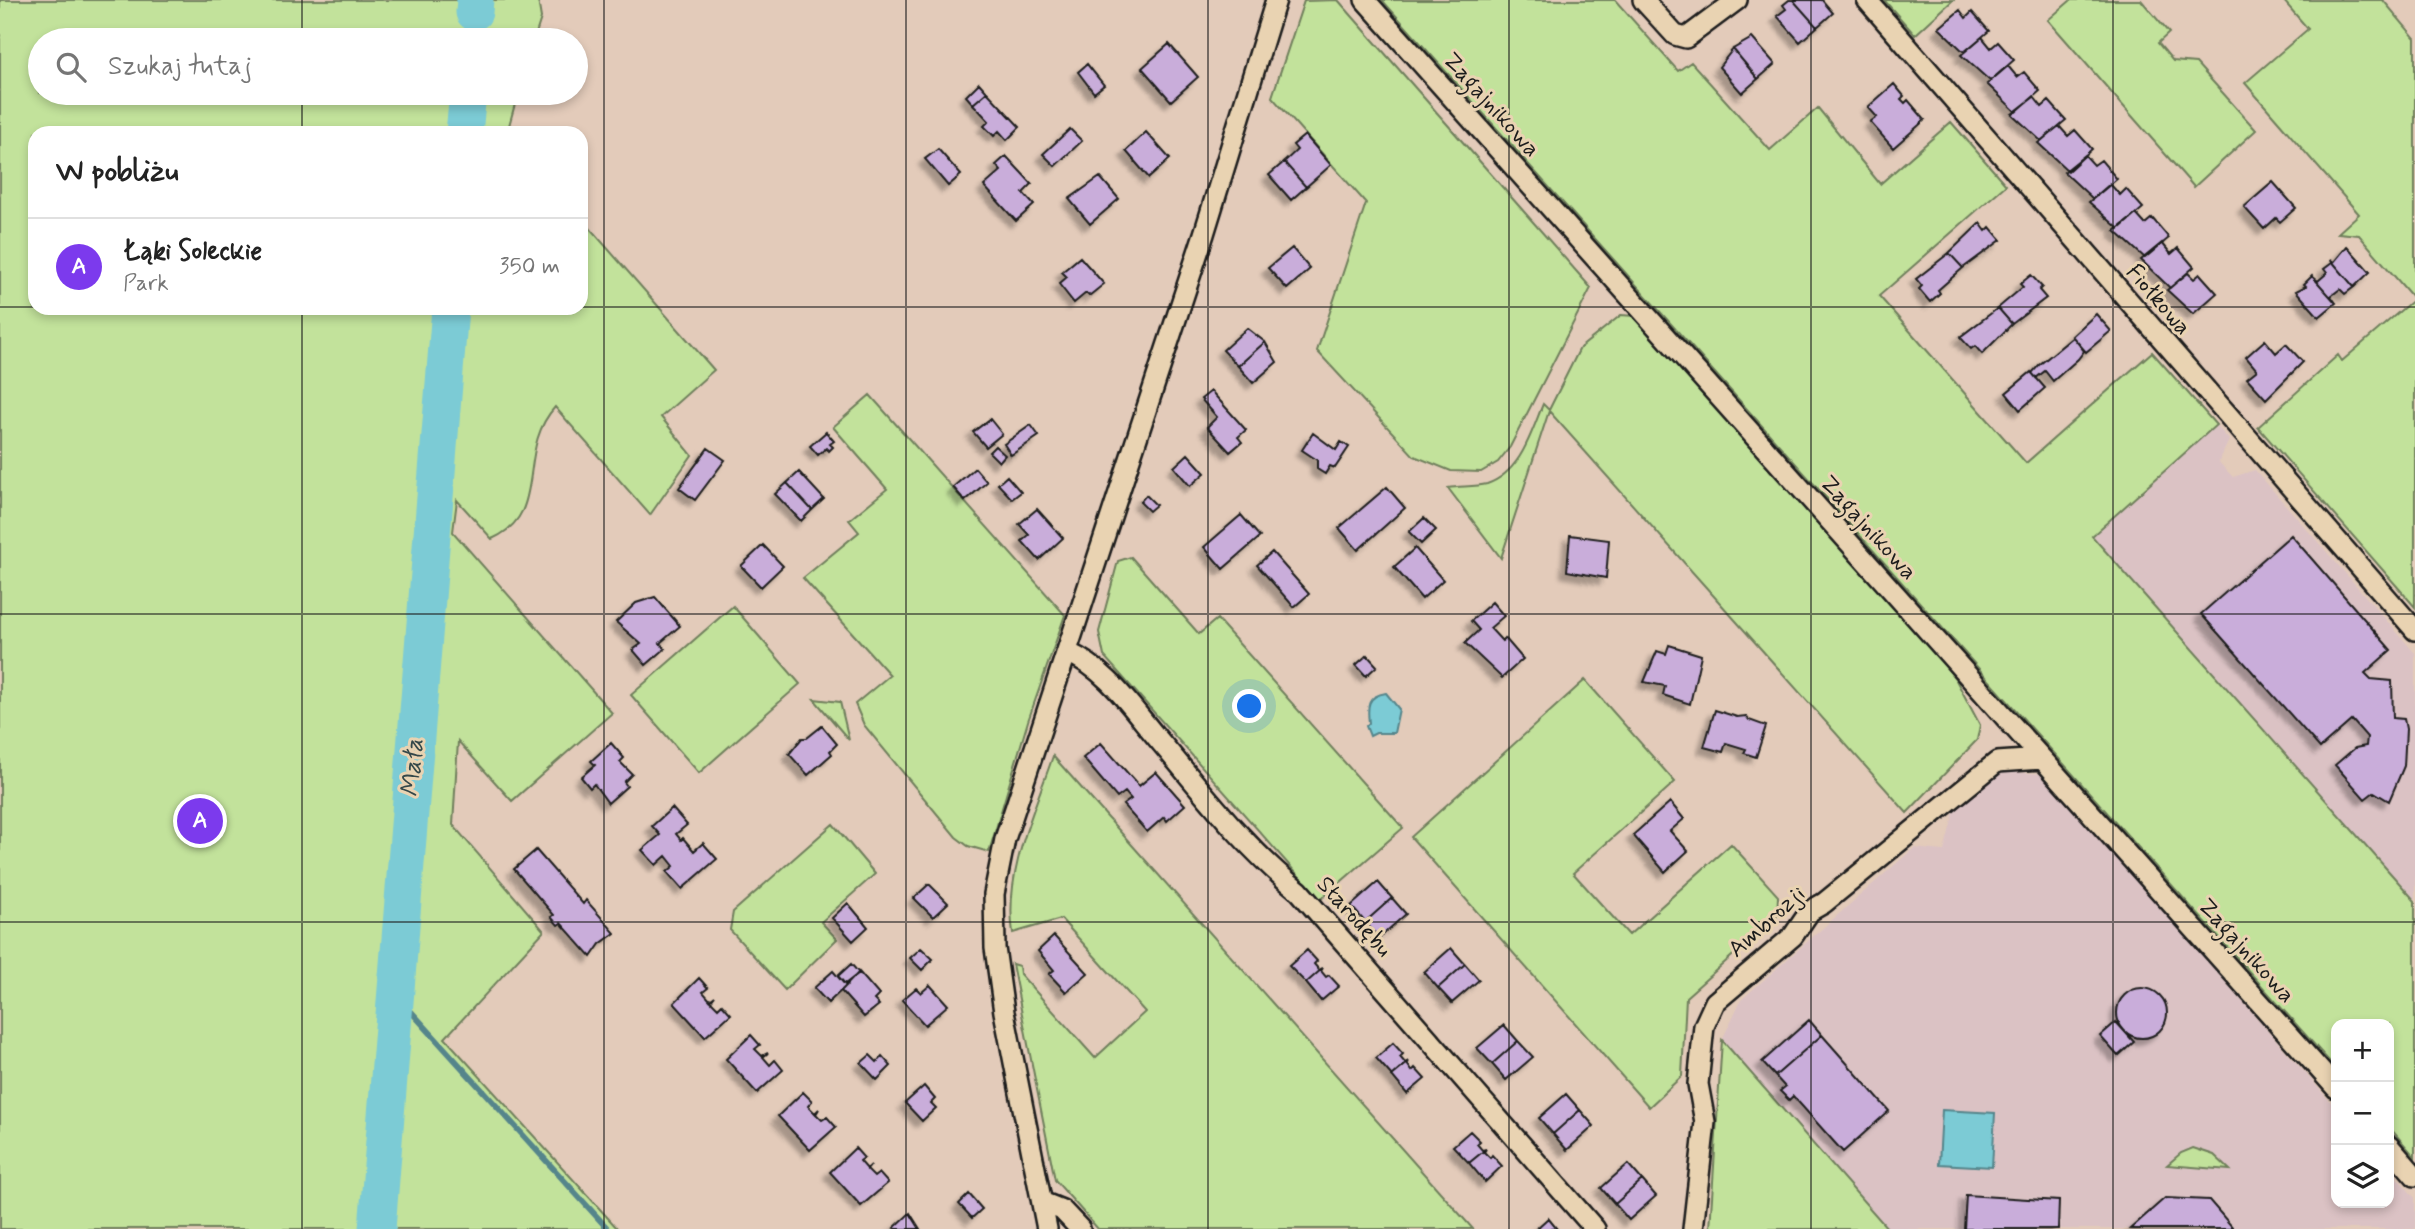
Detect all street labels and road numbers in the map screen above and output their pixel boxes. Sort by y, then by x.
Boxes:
street label: Zagajnikowa [1433,46,1547,166]
street label: Fiołkowa [2118,258,2198,342]
street label: Zagajnikowa [1810,469,1924,589]
street label: Starodębu [1309,870,1399,964]
street label: Ambrozji [1722,879,1812,965]
street label: Zagajnikowa [2188,892,2302,1012]

